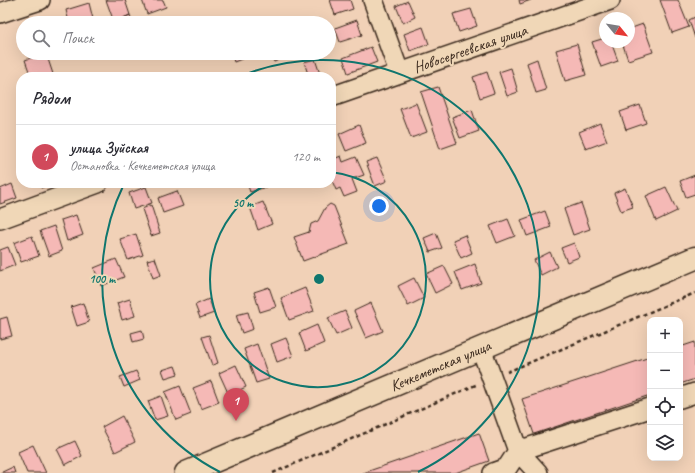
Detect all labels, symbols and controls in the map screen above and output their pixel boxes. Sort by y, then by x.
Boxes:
north arrow [599,12,635,48]
search box [16,16,336,60]
street label: Новосергеевская улица [411,20,531,78]
icon: search [30,27,52,49]
text: Поиск [62,29,94,48]
text: Рядом [32,88,70,109]
text: улица Зуйская [70,139,148,158]
text: 1 [42,149,48,165]
text: 120 m [292,149,320,165]
text: Остановка · Кечкеметская улица [70,158,215,174]
text: 50 m [233,195,254,211]
your location [369,196,389,216]
text: 100 m [89,271,116,287]
centre of rings [312,272,326,286]
map controls [647,317,683,461]
button: + [647,317,683,353]
street label: Кечкеметская улица [387,335,495,396]
button: − [647,353,683,389]
pin: 1 [223,388,249,421]
button: locate [647,389,683,425]
button: layers [647,425,683,461]

